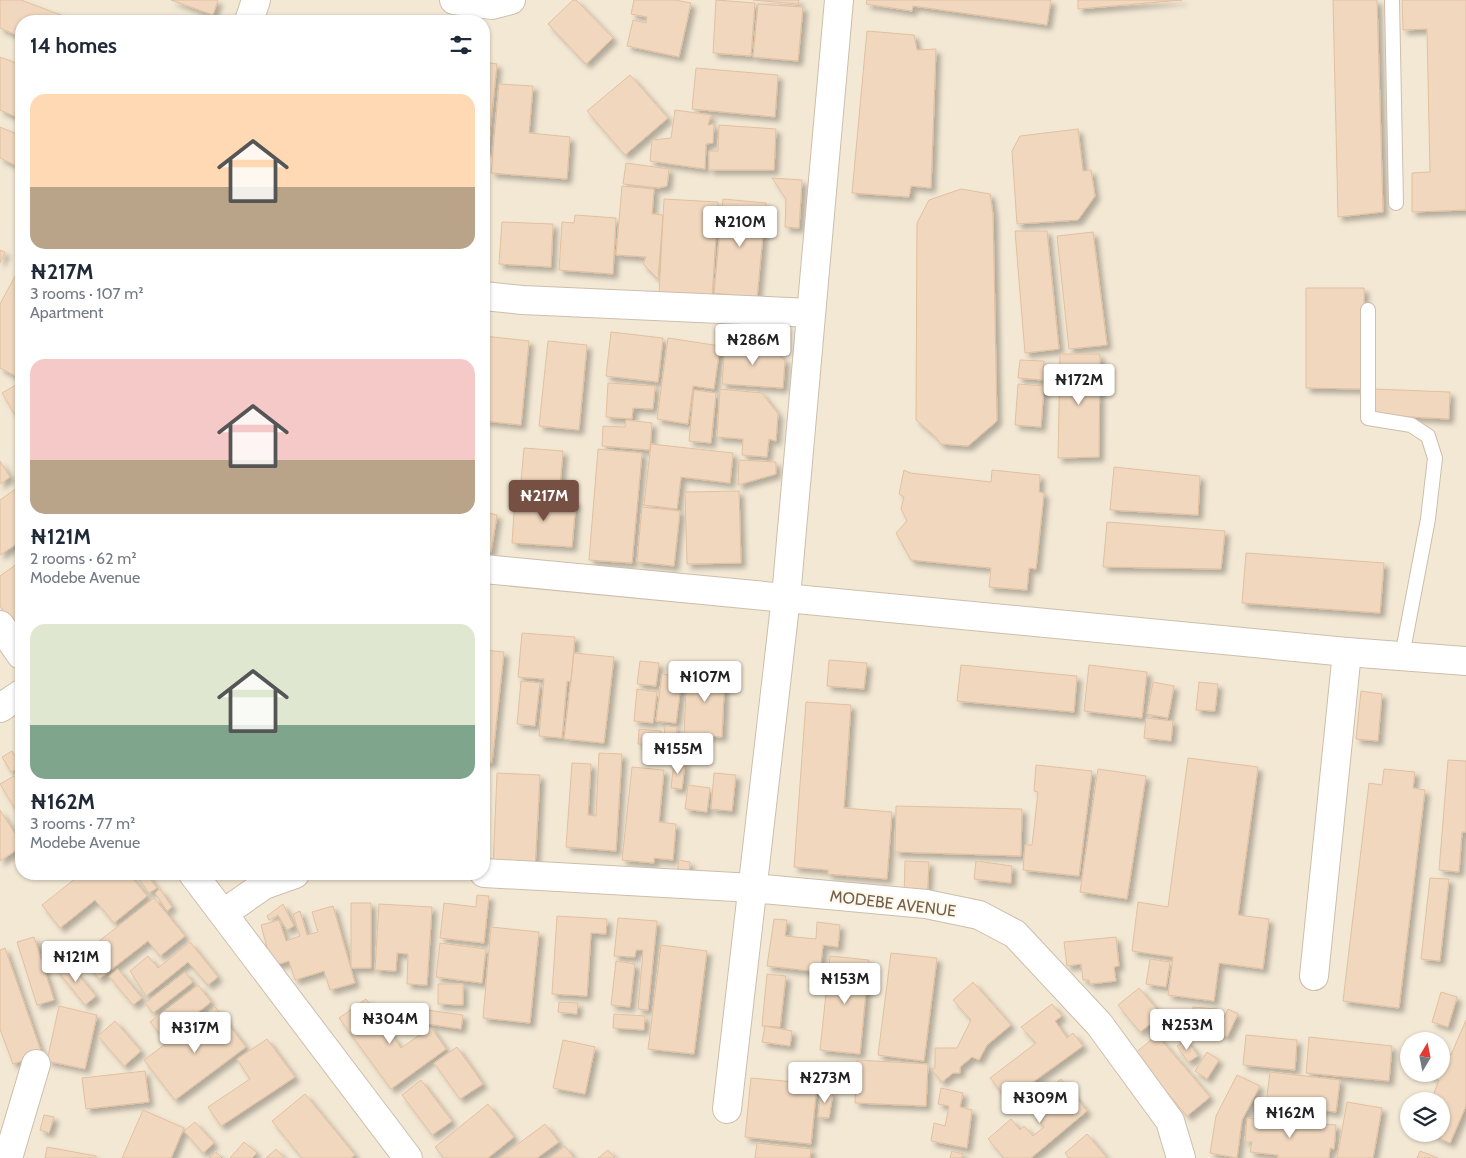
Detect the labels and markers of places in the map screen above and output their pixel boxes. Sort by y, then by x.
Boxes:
pin: ₦210M [705,206,775,248]
pin: ₦286M [718,324,788,366]
pin: ₦172M [1044,364,1114,406]
pin: ₦217M [509,480,579,522]
pin: ₦107M [670,660,740,703]
pin: ₦155M [643,732,713,775]
pin: ₦121M [41,940,111,983]
pin: ₦153M [810,962,880,1005]
pin: ₦304M [355,1002,425,1045]
pin: ₦253M [1152,1008,1222,1051]
pin: ₦317M [160,1012,230,1054]
pin: ₦273M [790,1062,860,1104]
pin: ₦309M [1005,1082,1075,1124]
pin: ₦162M [1255,1096,1325,1139]

